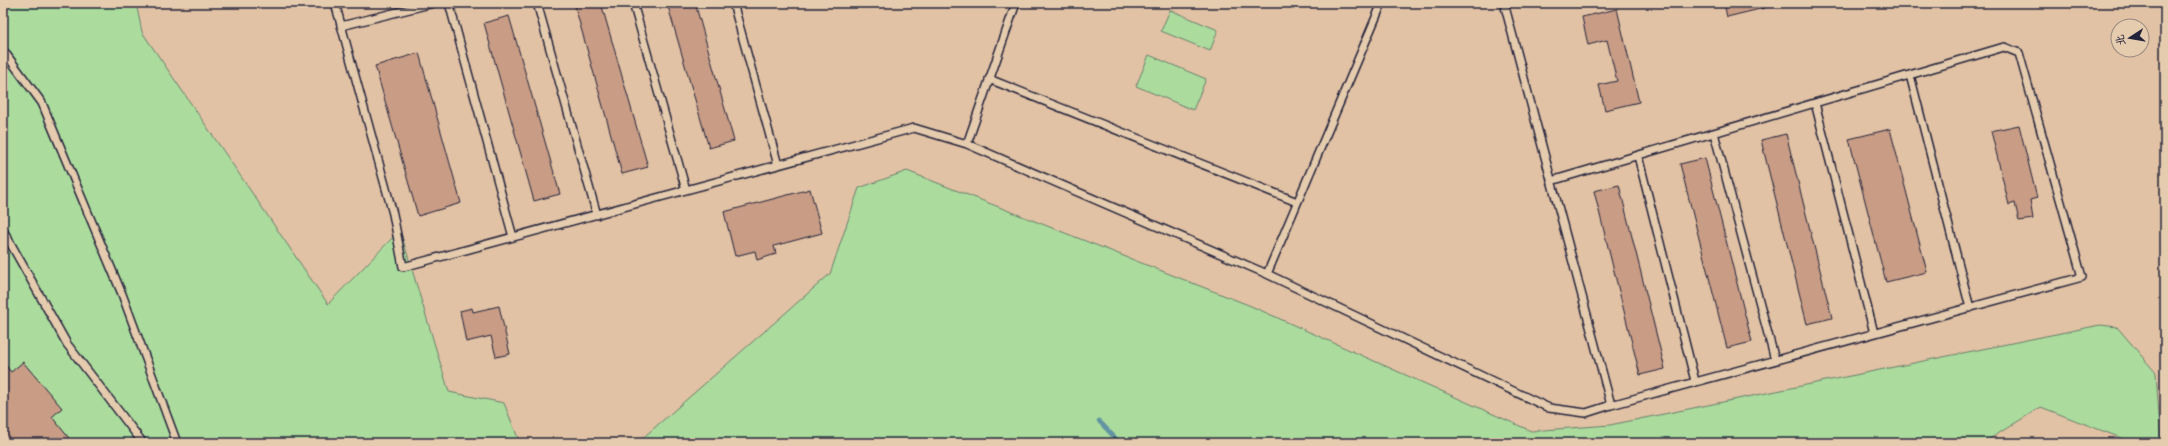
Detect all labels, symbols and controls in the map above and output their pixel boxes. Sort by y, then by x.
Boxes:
north arrow [2110,18,2150,58]
text: 北 [2112,33,2128,47]

